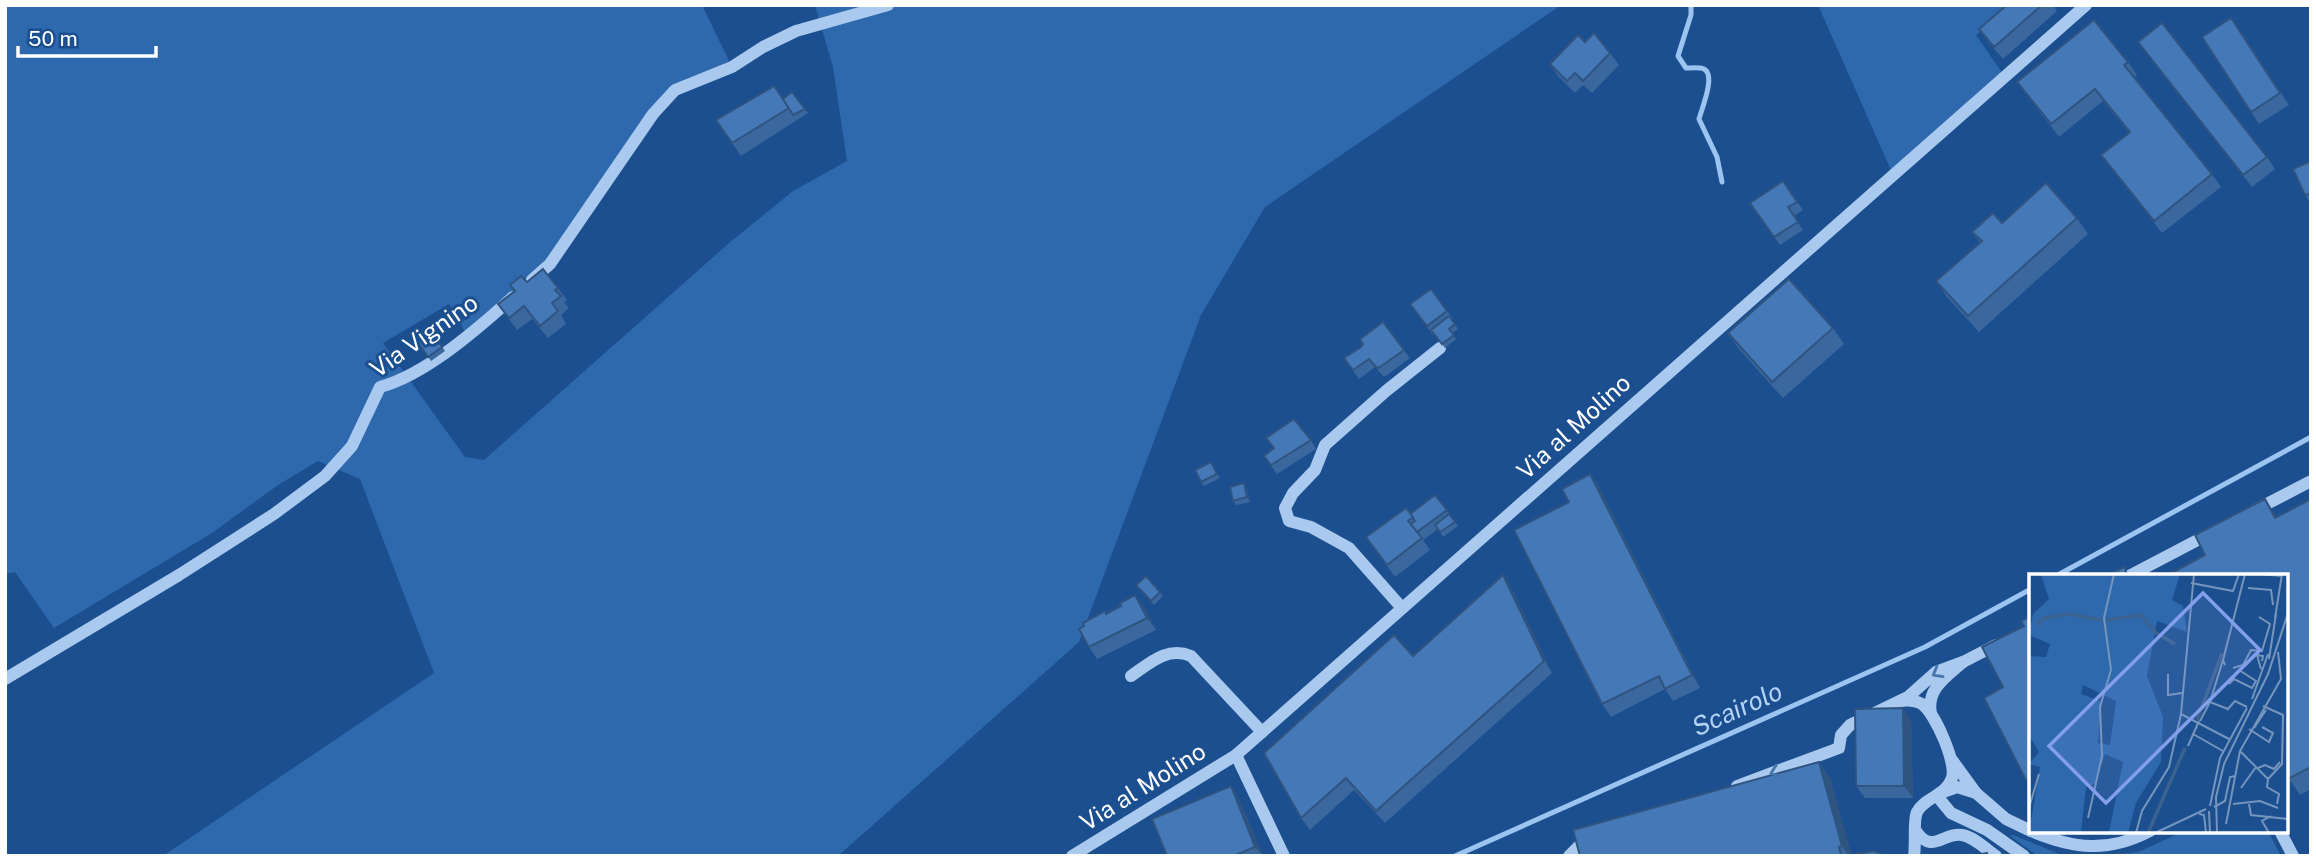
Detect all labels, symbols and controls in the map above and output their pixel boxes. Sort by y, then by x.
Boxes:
scale bar [18,14,156,58]
text: 50 m [28,26,78,51]
street label: Via Vignino [364,288,483,382]
street label: Via al Molino [1511,368,1636,484]
inset map [2029,574,2288,833]
one-way arrow [1932,665,1945,678]
water label: Scairolo [1687,675,1787,742]
street label: Via al Molino [1074,736,1210,836]
one-way arrow [1770,763,1782,777]

